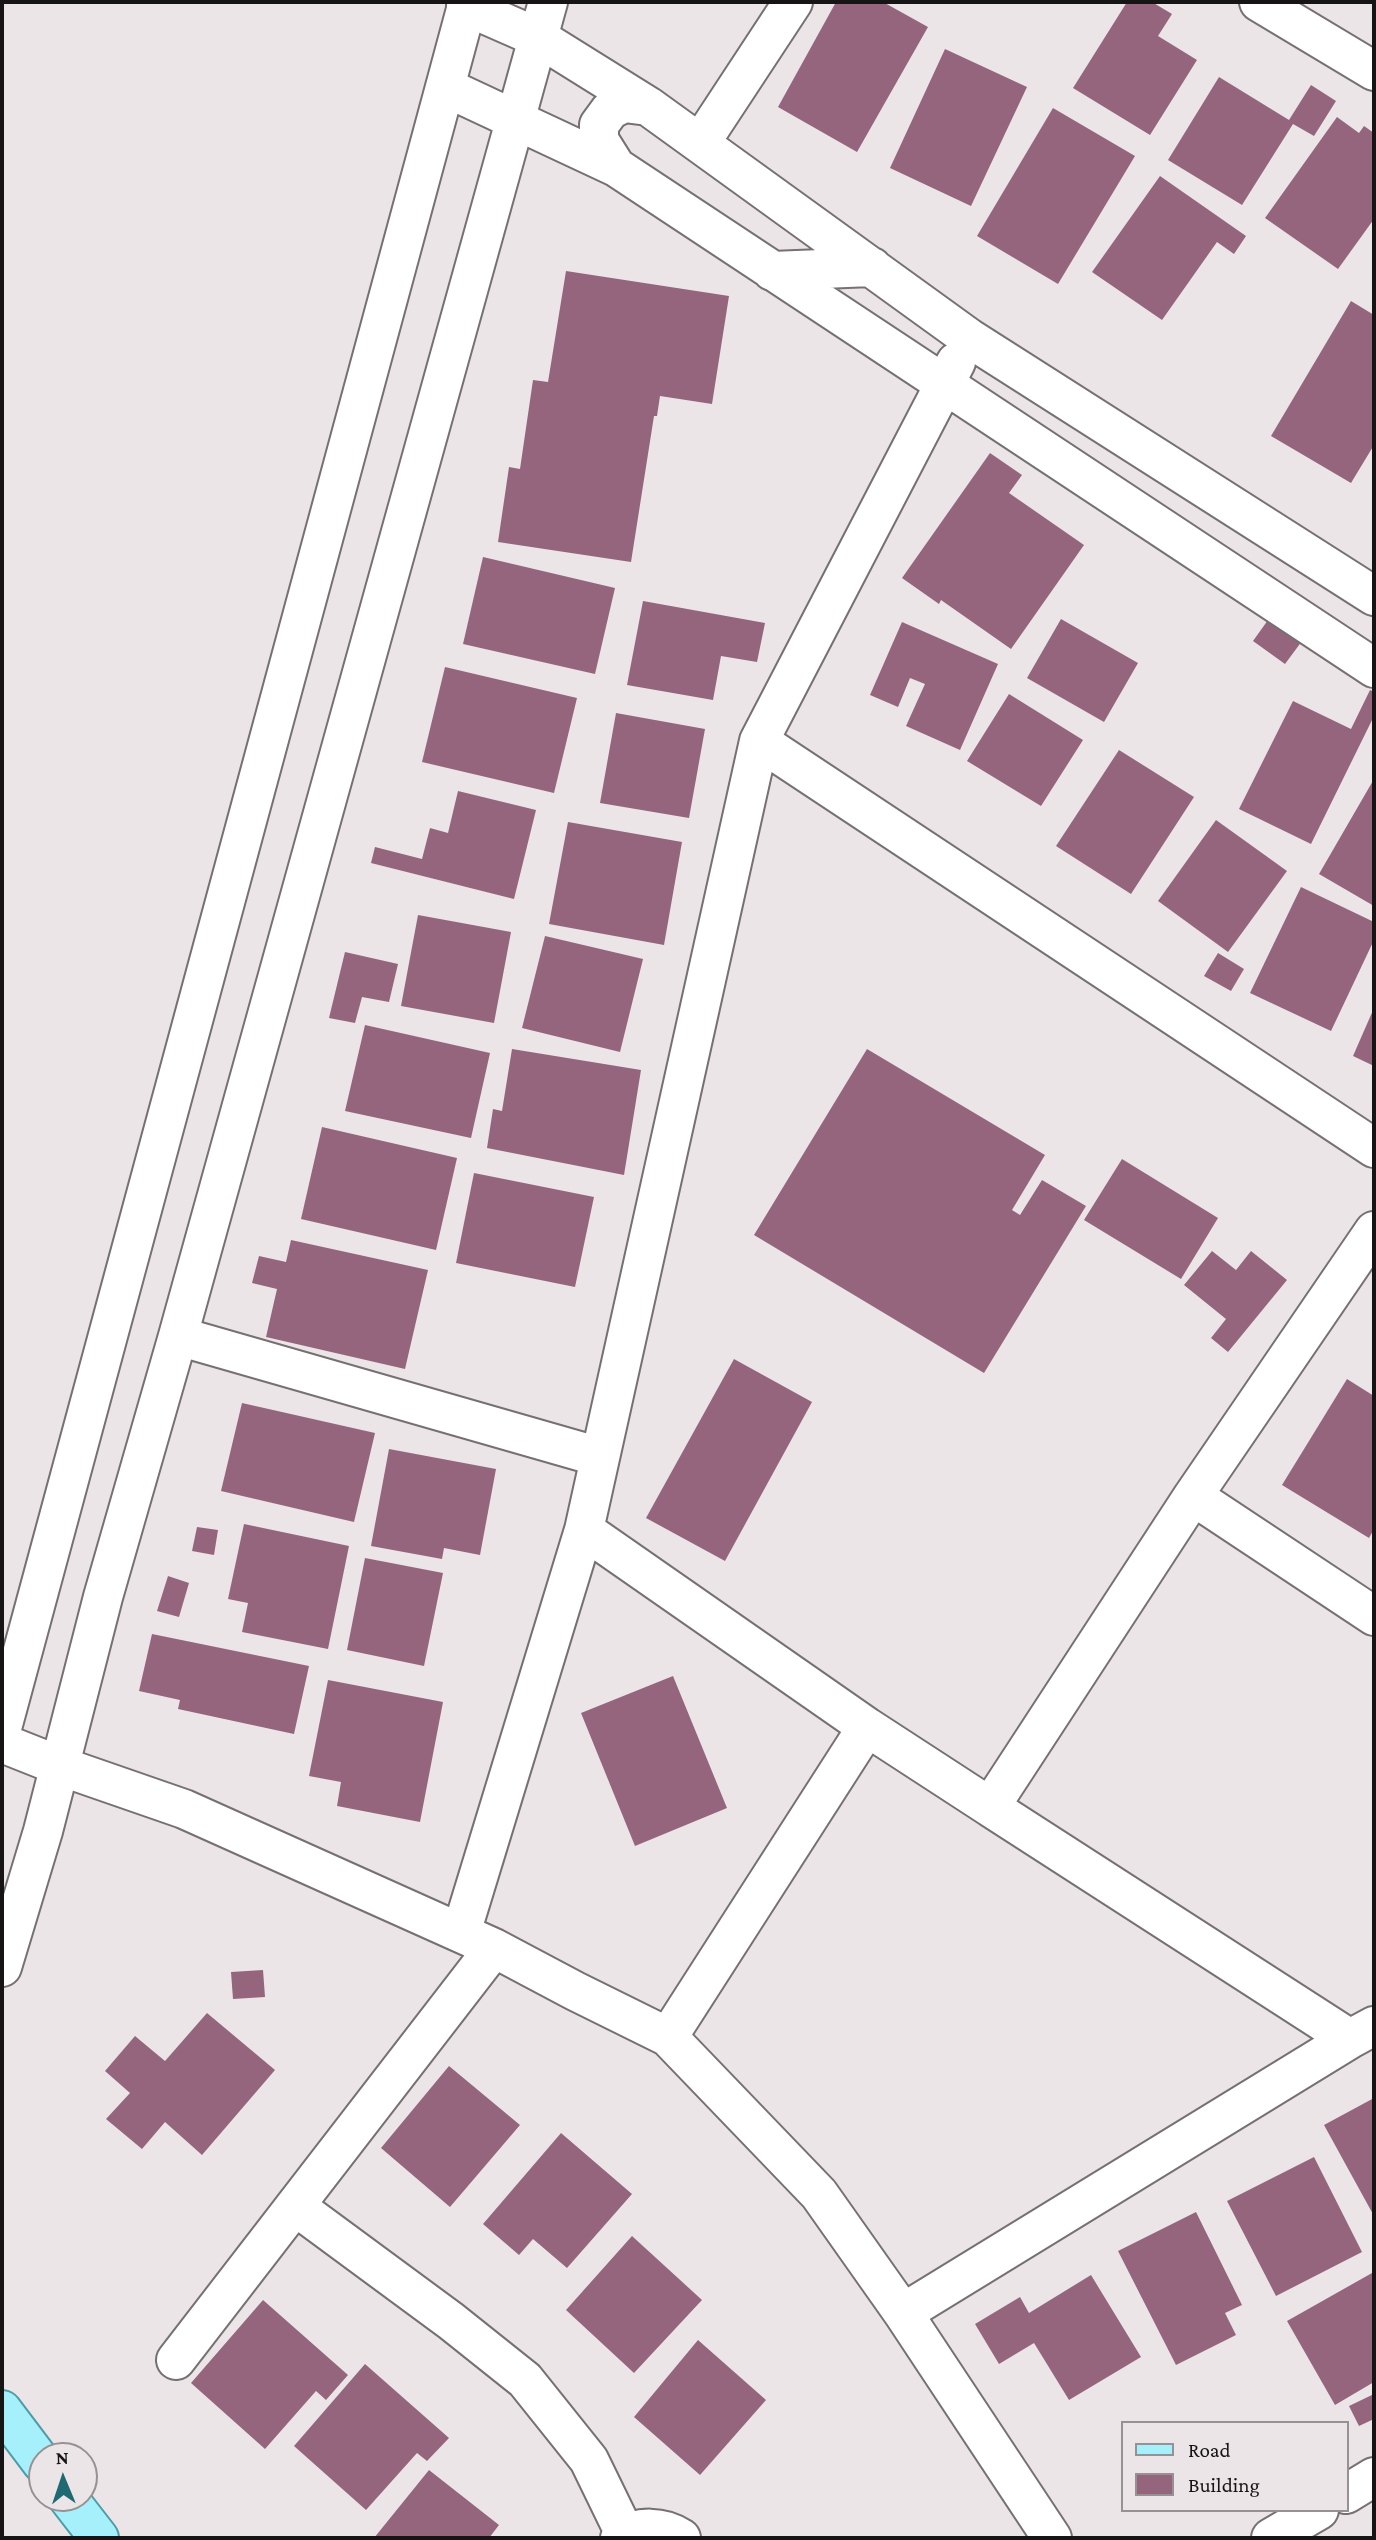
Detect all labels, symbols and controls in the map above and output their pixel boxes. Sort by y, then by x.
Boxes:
legend [1120,2421,1348,2512]
text: Road [1188,2438,1231,2462]
north arrow [28,2442,98,2512]
text: N [55,2447,69,2468]
text: Building [1188,2473,1260,2497]

